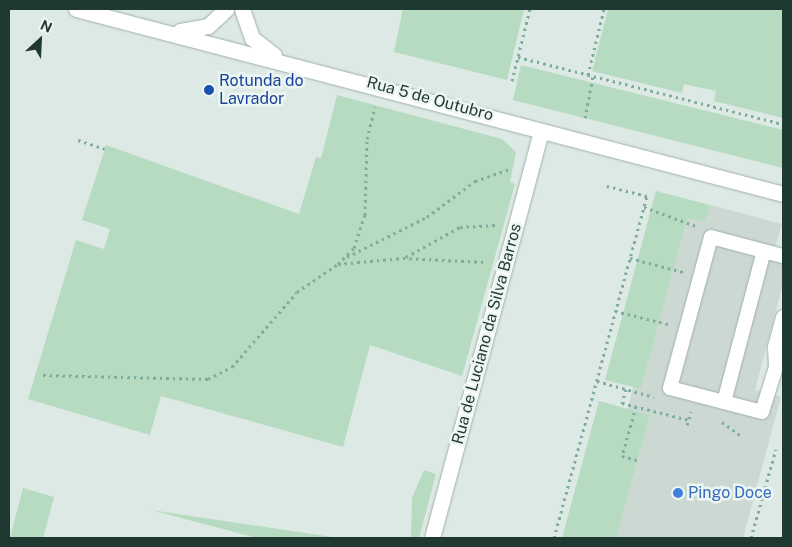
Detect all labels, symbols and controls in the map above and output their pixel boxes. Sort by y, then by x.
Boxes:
north arrow [15,15,65,65]
text: N [38,17,55,36]
place label: Rotunda do Lavrador [219,71,304,109]
street label: Rua 5 de Outubro [364,73,496,125]
marker: Rotunda do Lavrador [203,84,215,96]
street label: Rua de Luciano da Silva Barros [448,221,526,447]
place label: Pingo Doce [688,483,772,503]
marker: Pingo Doce [672,487,684,499]

